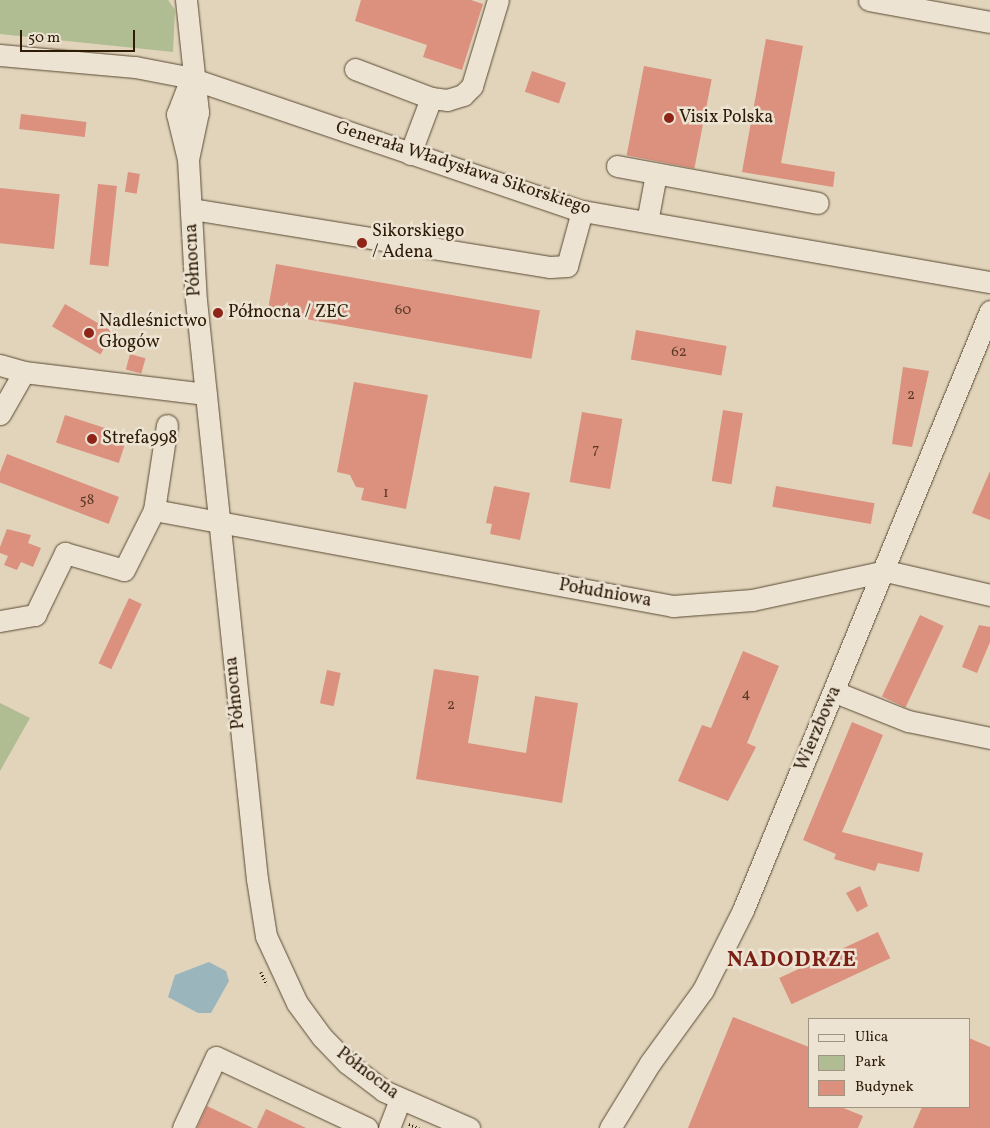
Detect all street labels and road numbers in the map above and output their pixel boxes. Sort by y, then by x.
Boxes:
street label: Generała Władysława Sikorskiego [332,117,594,221]
street label: Północna [181,223,207,297]
street label: Południowa [557,575,653,613]
street label: Północna [221,656,251,730]
street label: Wierzbowa [791,683,847,775]
street label: Północna [331,1043,403,1105]

